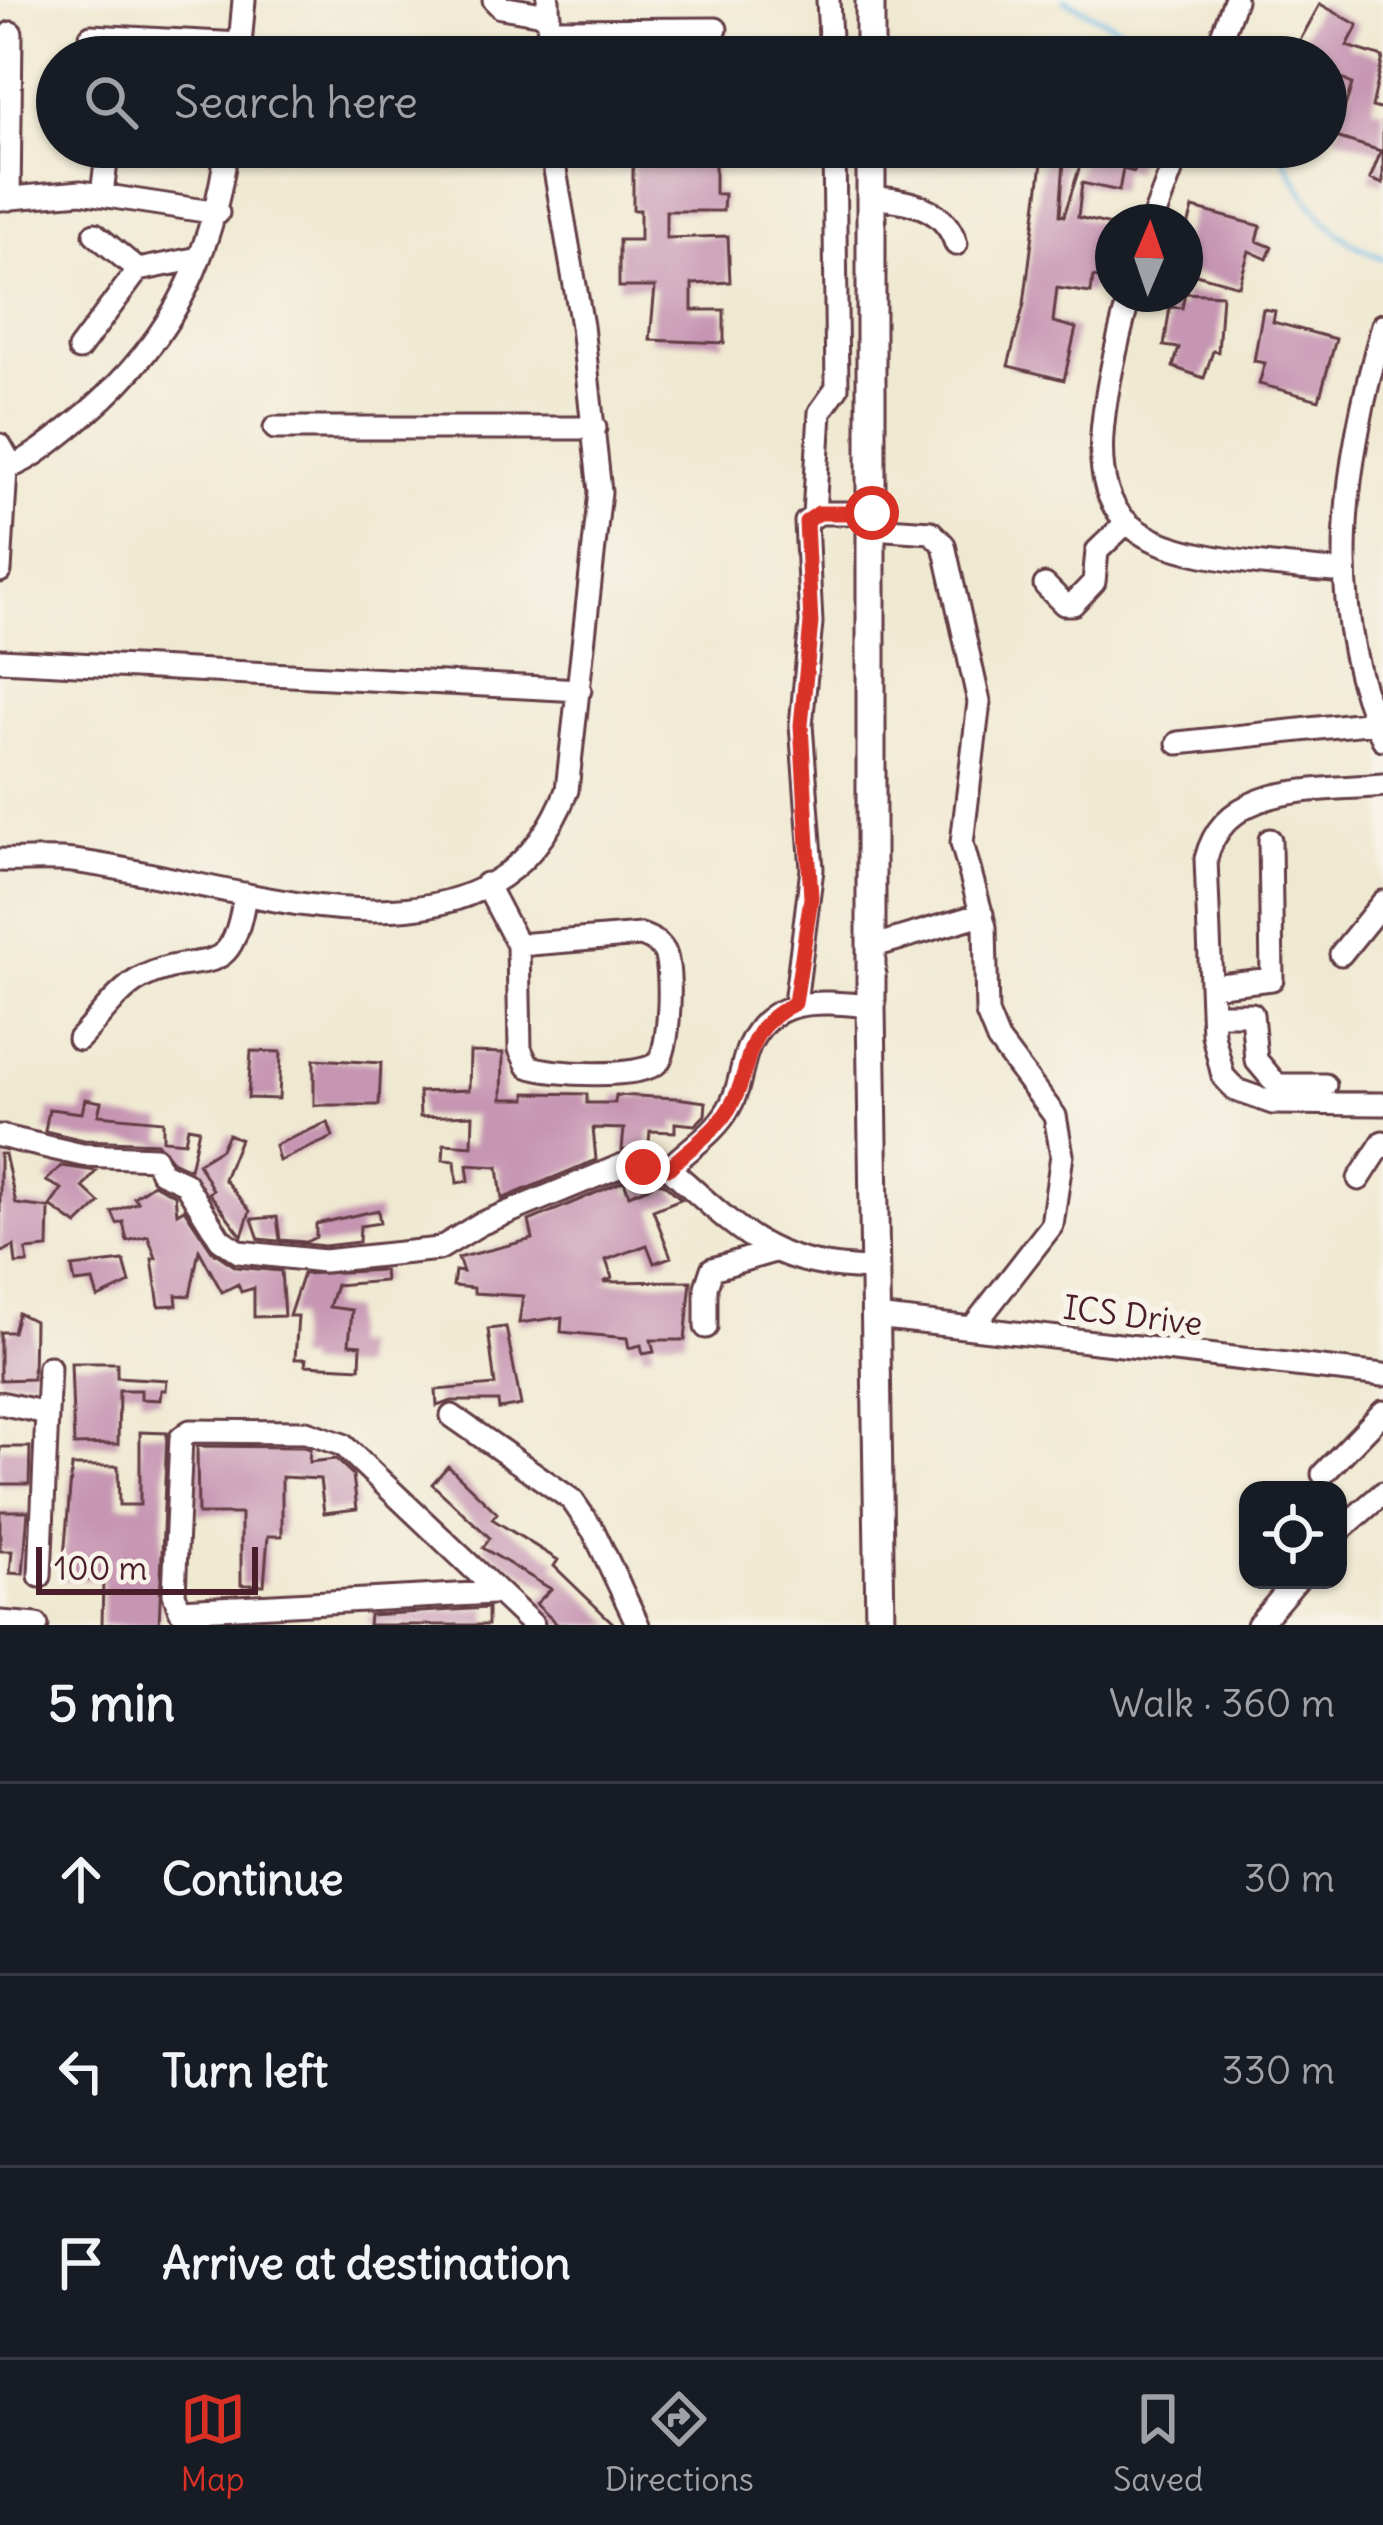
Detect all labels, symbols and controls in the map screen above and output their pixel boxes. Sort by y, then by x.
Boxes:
search box [36,36,1347,168]
icon: search [78,69,144,135]
text: Search here [174,74,418,130]
north arrow [1095,204,1203,312]
route start [845,486,899,540]
route end [616,1140,670,1194]
street label: ICS Drive [1061,1286,1205,1344]
map controls [1239,1481,1347,1589]
button: locate [1239,1481,1347,1589]
scale bar [36,1541,258,1594]
text: 100 m [54,1547,147,1589]
text: 5 min [48,1671,175,1735]
text: Walk · 360 m [1109,1679,1335,1728]
icon: ahead [48,1846,114,1912]
text: Continue [162,1851,344,1907]
text: 30 m [1244,1854,1335,1903]
icon: left [48,2038,114,2104]
text: Turn left [162,2043,328,2099]
text: 330 m [1222,2046,1335,2095]
icon: arrive [48,2230,114,2296]
text: Arrive at destination [162,2235,571,2291]
tab: Map [180,2386,246,2500]
tab: Directions [605,2386,754,2500]
tab: Saved [1113,2386,1203,2500]

